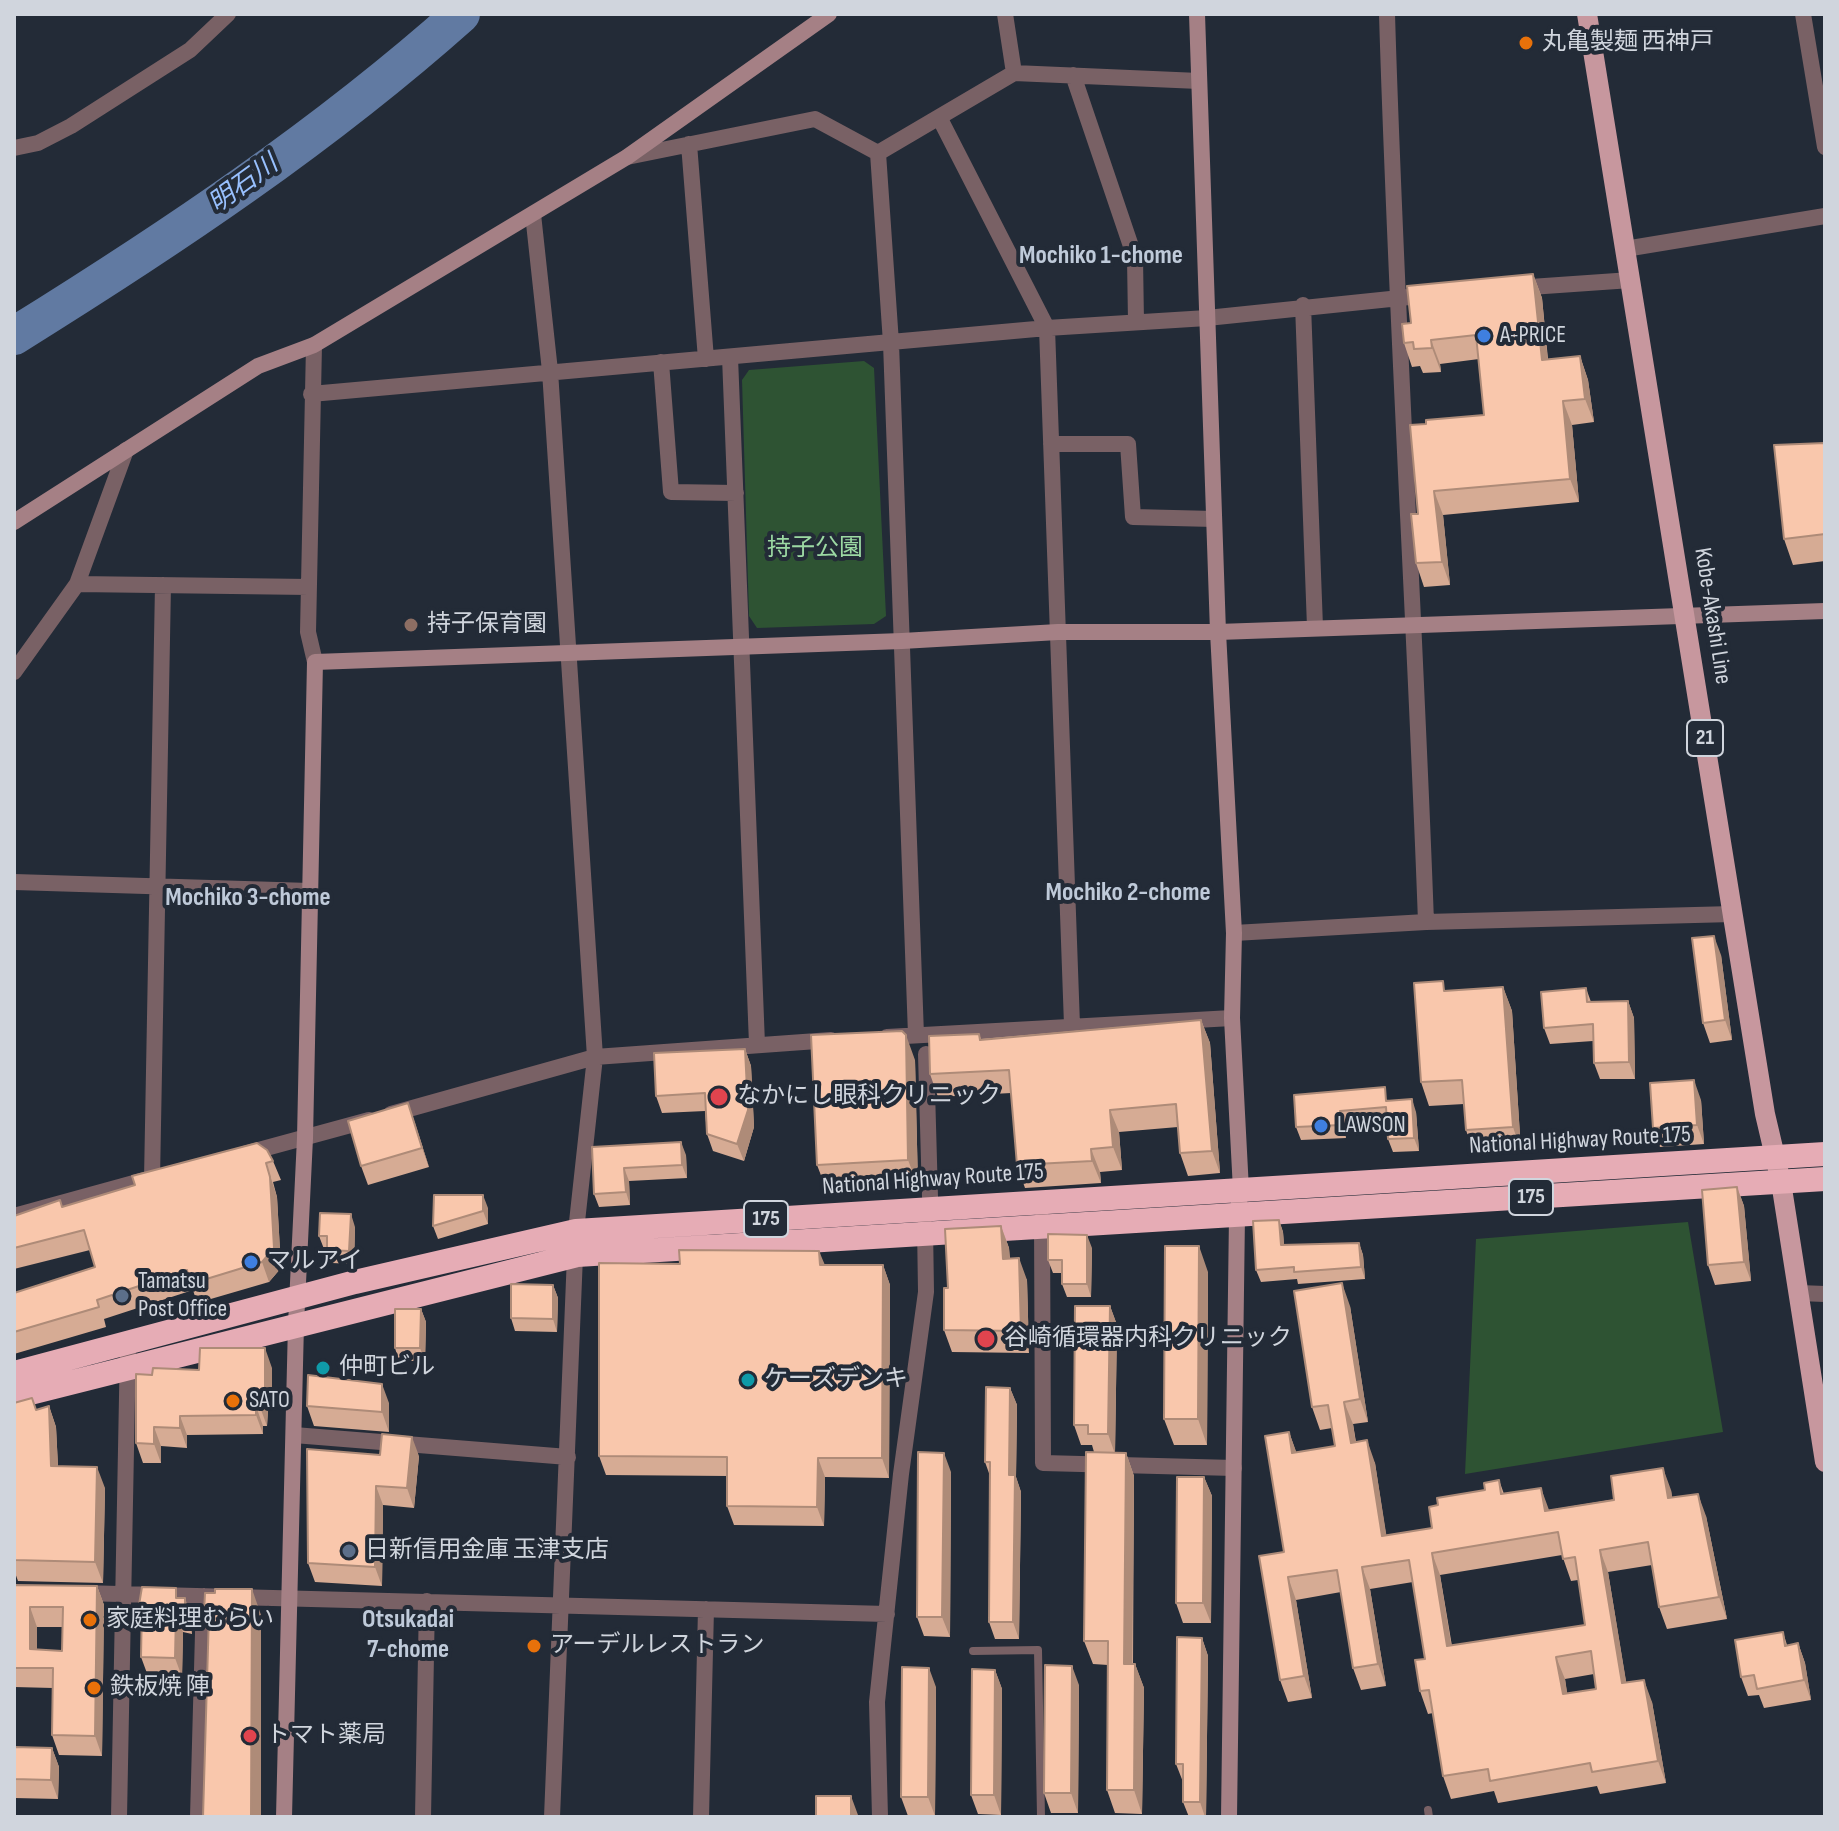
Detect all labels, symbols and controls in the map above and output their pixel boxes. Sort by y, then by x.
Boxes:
place label: 丸亀製麺 西神戸 [1542,29,1714,57]
marker: 丸亀製麺 西神戸 [1517,34,1535,52]
water label: 明石川 [203,149,285,221]
district label: Mochiko 1-chome [1019,240,1183,272]
place label: A-PRICE [1500,322,1566,350]
marker: A-PRICE [1475,327,1493,345]
park label: 持子公園 [767,535,863,563]
street label: Kobe-Akashi Line [1687,546,1737,686]
place label: 持子保育園 [427,611,547,639]
marker: 持子保育園 [402,616,420,634]
road number: 21 [1687,720,1723,756]
district label: Mochiko 2-chome [1045,877,1211,909]
district label: Mochiko 3-chome [165,882,331,914]
place label: なかにし眼科クリニック [737,1083,1001,1111]
marker: なかにし眼科クリニック [708,1086,730,1108]
place label: LAWSON [1337,1112,1406,1140]
marker: LAWSON [1312,1117,1330,1135]
street label: National Highway Route 175 [1469,1121,1691,1161]
street label: National Highway Route 175 [821,1158,1045,1202]
road number: 175 [1509,1179,1553,1215]
road number: 175 [744,1201,788,1237]
place label: マルアイ [267,1248,363,1276]
marker: マルアイ [242,1253,260,1271]
place label: Tamatsu Post Office [138,1268,227,1324]
marker: Tamatsu Post Office [113,1287,131,1305]
place label: 谷崎循環器内科クリニック [1004,1325,1292,1353]
marker: 谷崎循環器内科クリニック [975,1328,997,1350]
place label: 仲町ビル [339,1354,435,1382]
marker: 仲町ビル [314,1359,332,1377]
place label: ケーズデンキ [764,1366,908,1394]
marker: ケーズデンキ [739,1371,757,1389]
place label: SATO [249,1387,290,1415]
marker: SATO [224,1392,242,1410]
place label: 日新信用金庫 玉津支店 [365,1537,609,1565]
marker: 日新信用金庫 玉津支店 [340,1542,358,1560]
district label: Otsukadai 7-chome [362,1604,454,1666]
place label: 家庭料理むらい [106,1606,274,1634]
marker: 家庭料理むらい [81,1611,99,1629]
place label: アーデルレストラン [550,1632,765,1660]
marker: アーデルレストラン [525,1637,543,1655]
place label: 鉄板焼 陣 [110,1674,210,1702]
marker: 鉄板焼 陣 [85,1679,103,1697]
place label: トマト薬局 [266,1722,386,1750]
marker: トマト薬局 [241,1727,259,1745]

